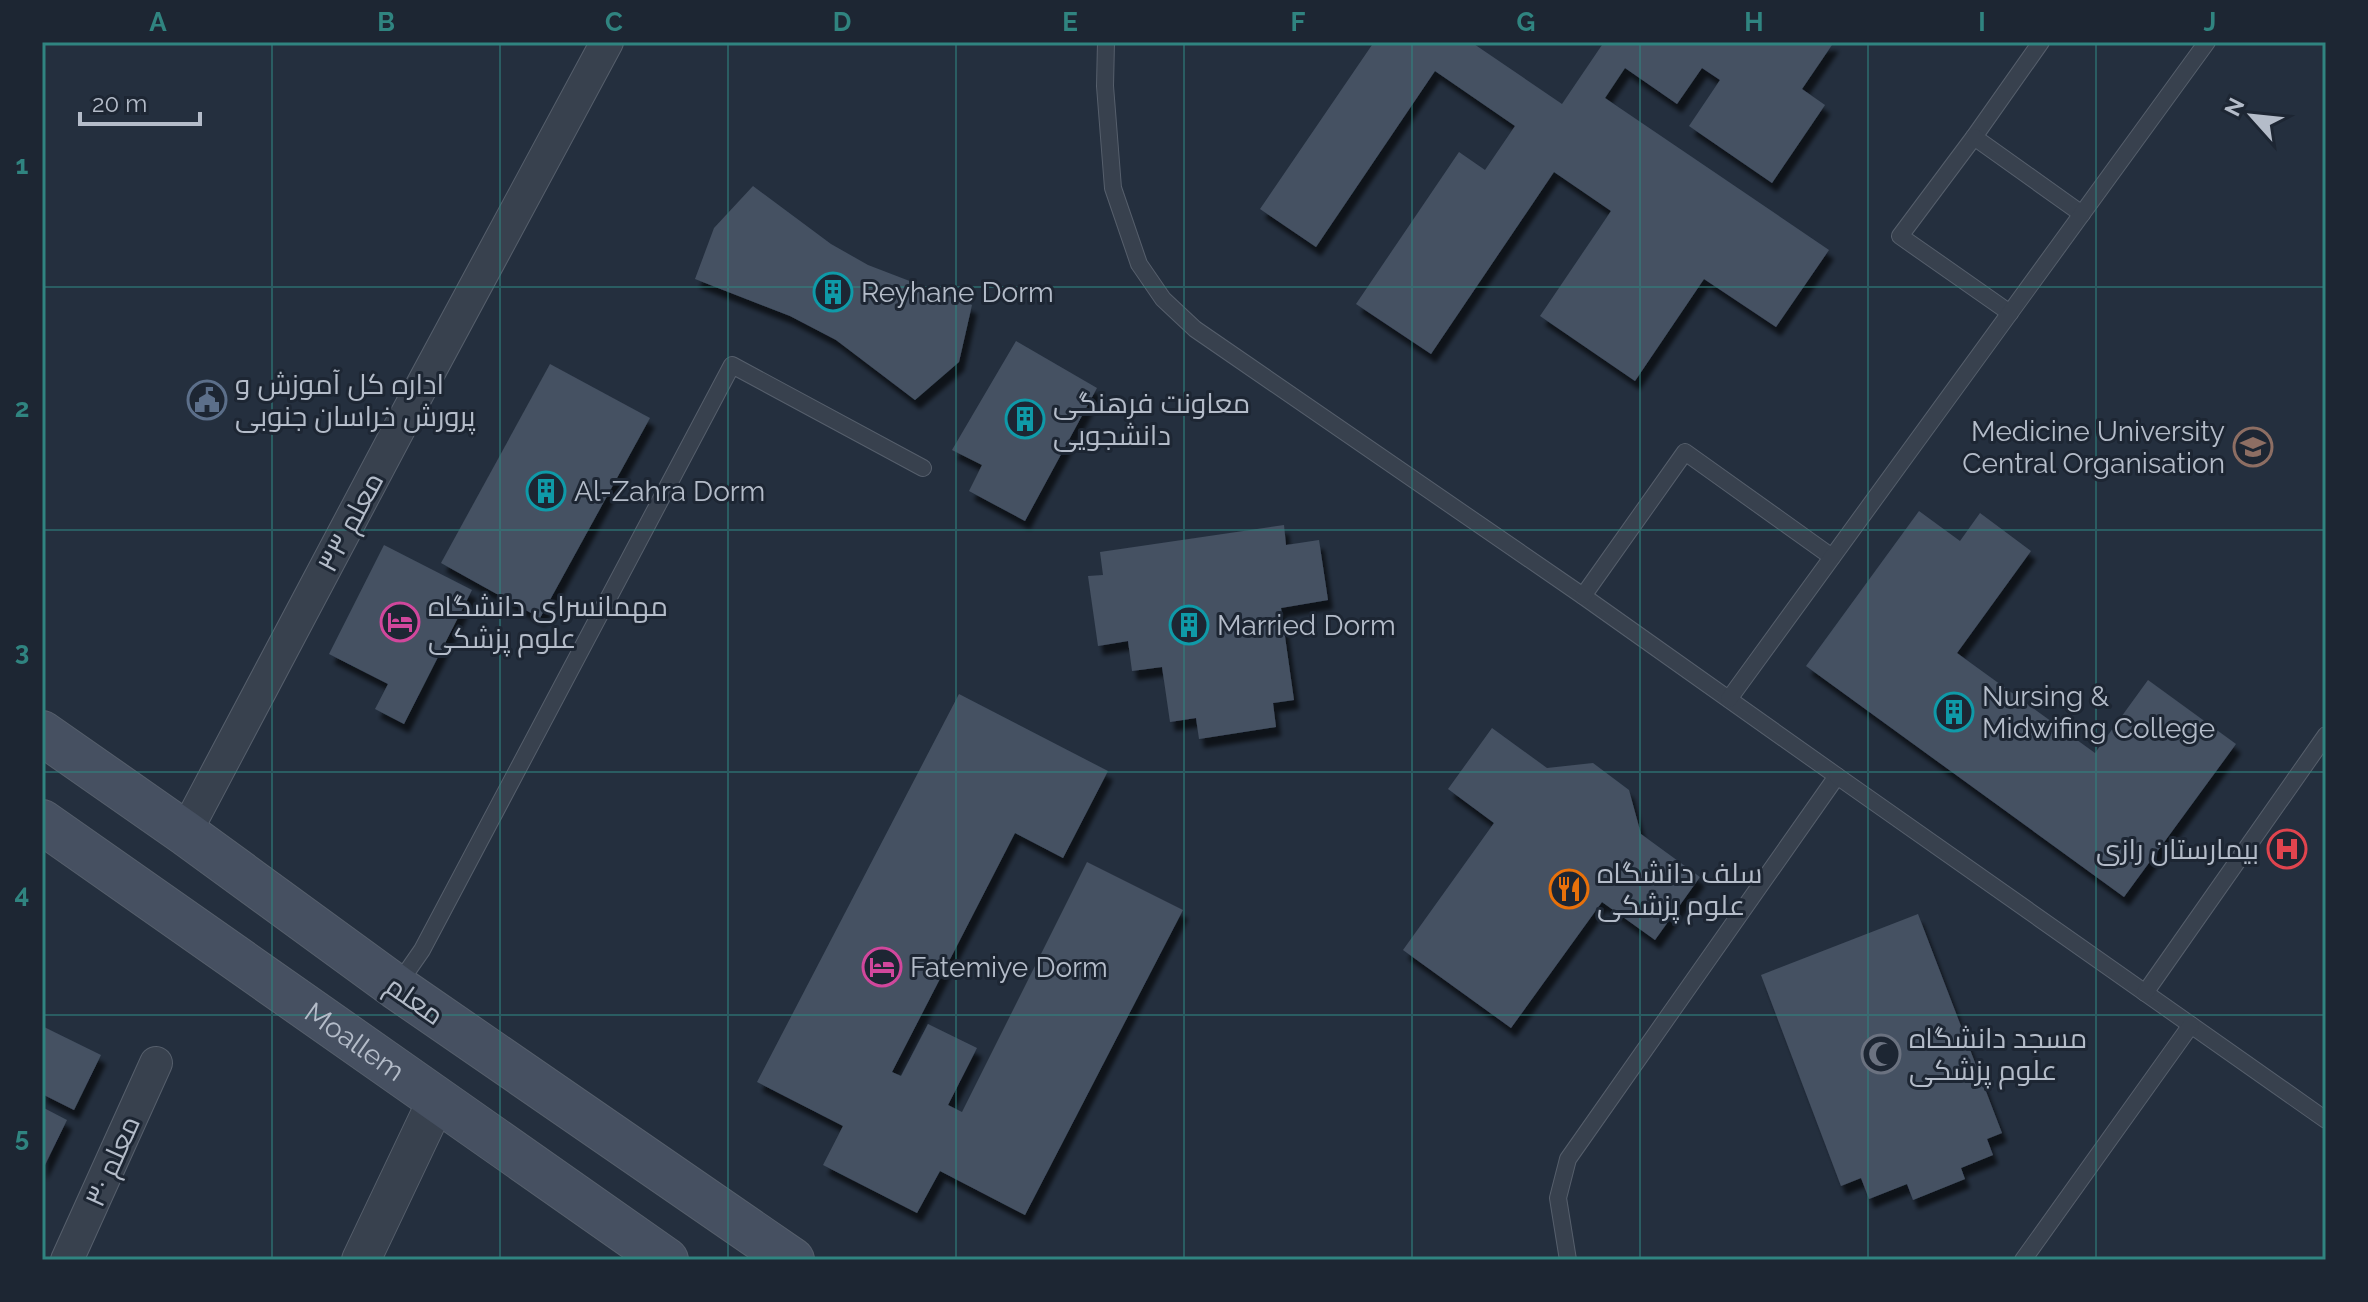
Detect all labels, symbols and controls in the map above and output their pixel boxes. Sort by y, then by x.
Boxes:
text: A [149,7,167,37]
text: B [377,7,395,37]
text: C [605,7,623,37]
text: D [833,7,851,37]
text: E [1062,7,1078,37]
text: F [1291,7,1306,37]
text: G [1517,7,1535,37]
text: H [1744,7,1764,37]
text: I [1978,7,1986,37]
text: J [2204,7,2216,37]
scale bar [80,76,200,126]
north arrow [2212,76,2292,156]
text: 20 m [92,89,147,118]
text: N [2219,94,2250,120]
text: 1 [16,150,29,180]
building icon: Reyhane Dorm [812,271,854,313]
place label: Reyhane Dorm [861,276,1054,309]
place label: اداره کل آموزش و پرورش خراسان جنوبی [235,368,476,435]
public building icon: اداره کل آموزش و پرورش خراسان جنوبی [186,379,228,421]
place label: معاونت فرهنگی دانشجویی [1053,387,1250,452]
text: 2 [15,393,29,423]
building icon: معاونت فرهنگی دانشجویی [1004,398,1046,440]
place label: Medicine University Central Organisation [1962,415,2225,480]
school or university icon: Medicine University Central Organisation [2232,426,2274,468]
street label: معلم ۳۳ [311,467,393,579]
building icon: Al-Zahra Dorm [525,470,567,512]
place label: Al-Zahra Dorm [574,475,765,508]
place label: مهمانسرای دانشگاه علوم پزشکی [428,590,668,658]
hotel icon: مهمانسرای دانشگاه علوم پزشکی [379,601,421,643]
building icon: Married Dorm [1168,604,1210,646]
place label: Married Dorm [1217,609,1396,642]
text: 3 [15,636,29,666]
place label: Nursing & Midwifing College [1982,680,2215,745]
building icon: Nursing & Midwifing College [1933,691,1975,733]
hospital icon: بیمارستان رازی [2266,828,2308,870]
place label: بیمارستان رازی [2096,833,2259,866]
place label: سلف دانشگاه علوم پزشکی [1597,857,1762,925]
restaurant icon: سلف دانشگاه علوم پزشکی [1548,868,1590,910]
text: 4 [15,879,29,909]
hotel icon: Fatemiye Dorm [861,946,903,988]
place label: Fatemiye Dorm [910,951,1108,984]
street label: معلم [378,969,450,1034]
street label: Moallem [298,996,410,1088]
place label: مسجد دانشگاه علوم پزشکی [1909,1022,2087,1090]
mosque icon: مسجد دانشگاه علوم پزشکی [1860,1033,1902,1075]
street label: معلم ۳۰ [78,1111,150,1213]
text: 5 [15,1122,29,1152]

